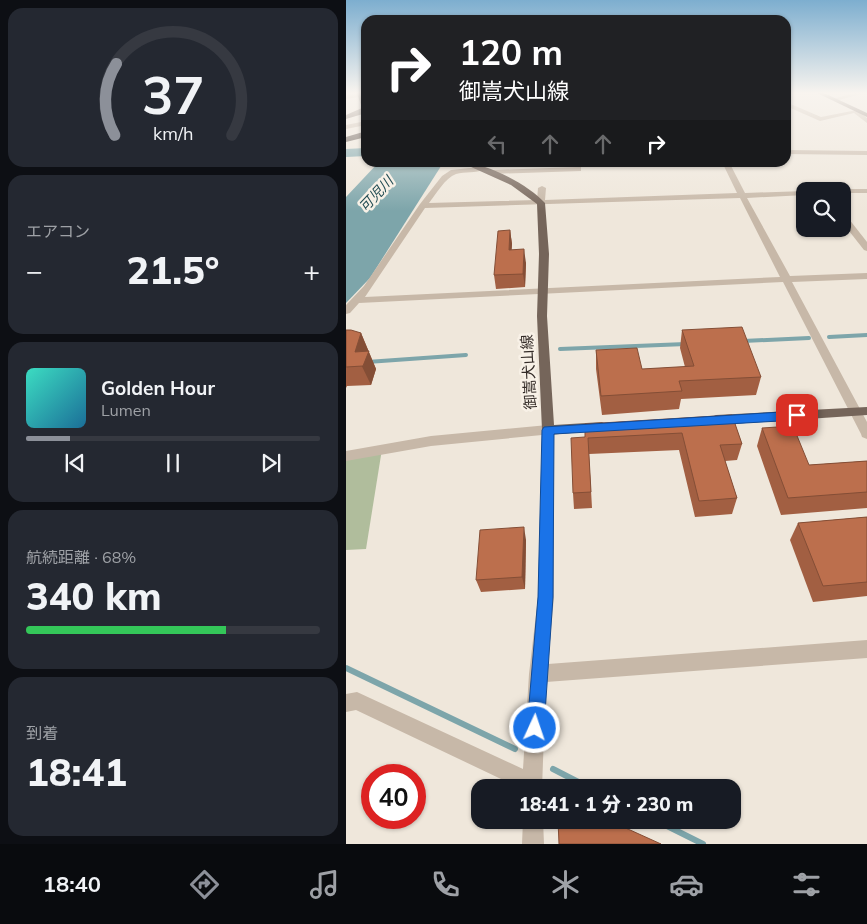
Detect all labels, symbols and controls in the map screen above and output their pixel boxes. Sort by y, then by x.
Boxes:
text: 120 m [459,30,563,74]
icon: right [376,35,441,100]
text: 37 [142,62,204,127]
text: 御嵩犬山線 [459,77,569,105]
text: km/h [153,122,193,144]
icon: left [483,130,511,158]
icon: ahead [536,130,564,158]
icon: ahead [589,130,617,158]
icon: right [642,130,670,158]
water label: 可児川 [355,171,398,215]
map controls [796,182,851,237]
button: search [796,182,851,237]
text: エアコン [26,221,90,241]
text: 21.5° [127,246,219,294]
text: − [26,253,43,288]
text: + [303,253,320,288]
street label: 御嵩犬山線 [517,334,540,410]
text: Golden Hour [101,376,215,400]
pin [776,394,818,436]
text: Lumen [101,400,151,420]
icon: arrive [783,401,811,429]
icon: previous [61,449,89,477]
icon: pause [159,449,187,477]
icon: next [257,449,285,477]
text: 航続距離 · 68% [26,547,136,567]
text: 340 km [26,572,162,620]
position arrow [508,701,560,753]
text: 到着 [26,723,58,743]
text: 18:41 [26,748,127,796]
speed limit sign: 40 [361,764,426,829]
text: 18:41 · 1 分 · 230 m [519,792,693,816]
icon: directions [187,867,222,902]
icon: music [307,867,342,902]
icon: phone [428,867,463,902]
icon: climate [548,867,583,902]
icon: car [669,867,704,902]
icon: filters [789,867,824,902]
text: 18:40 [43,870,101,898]

